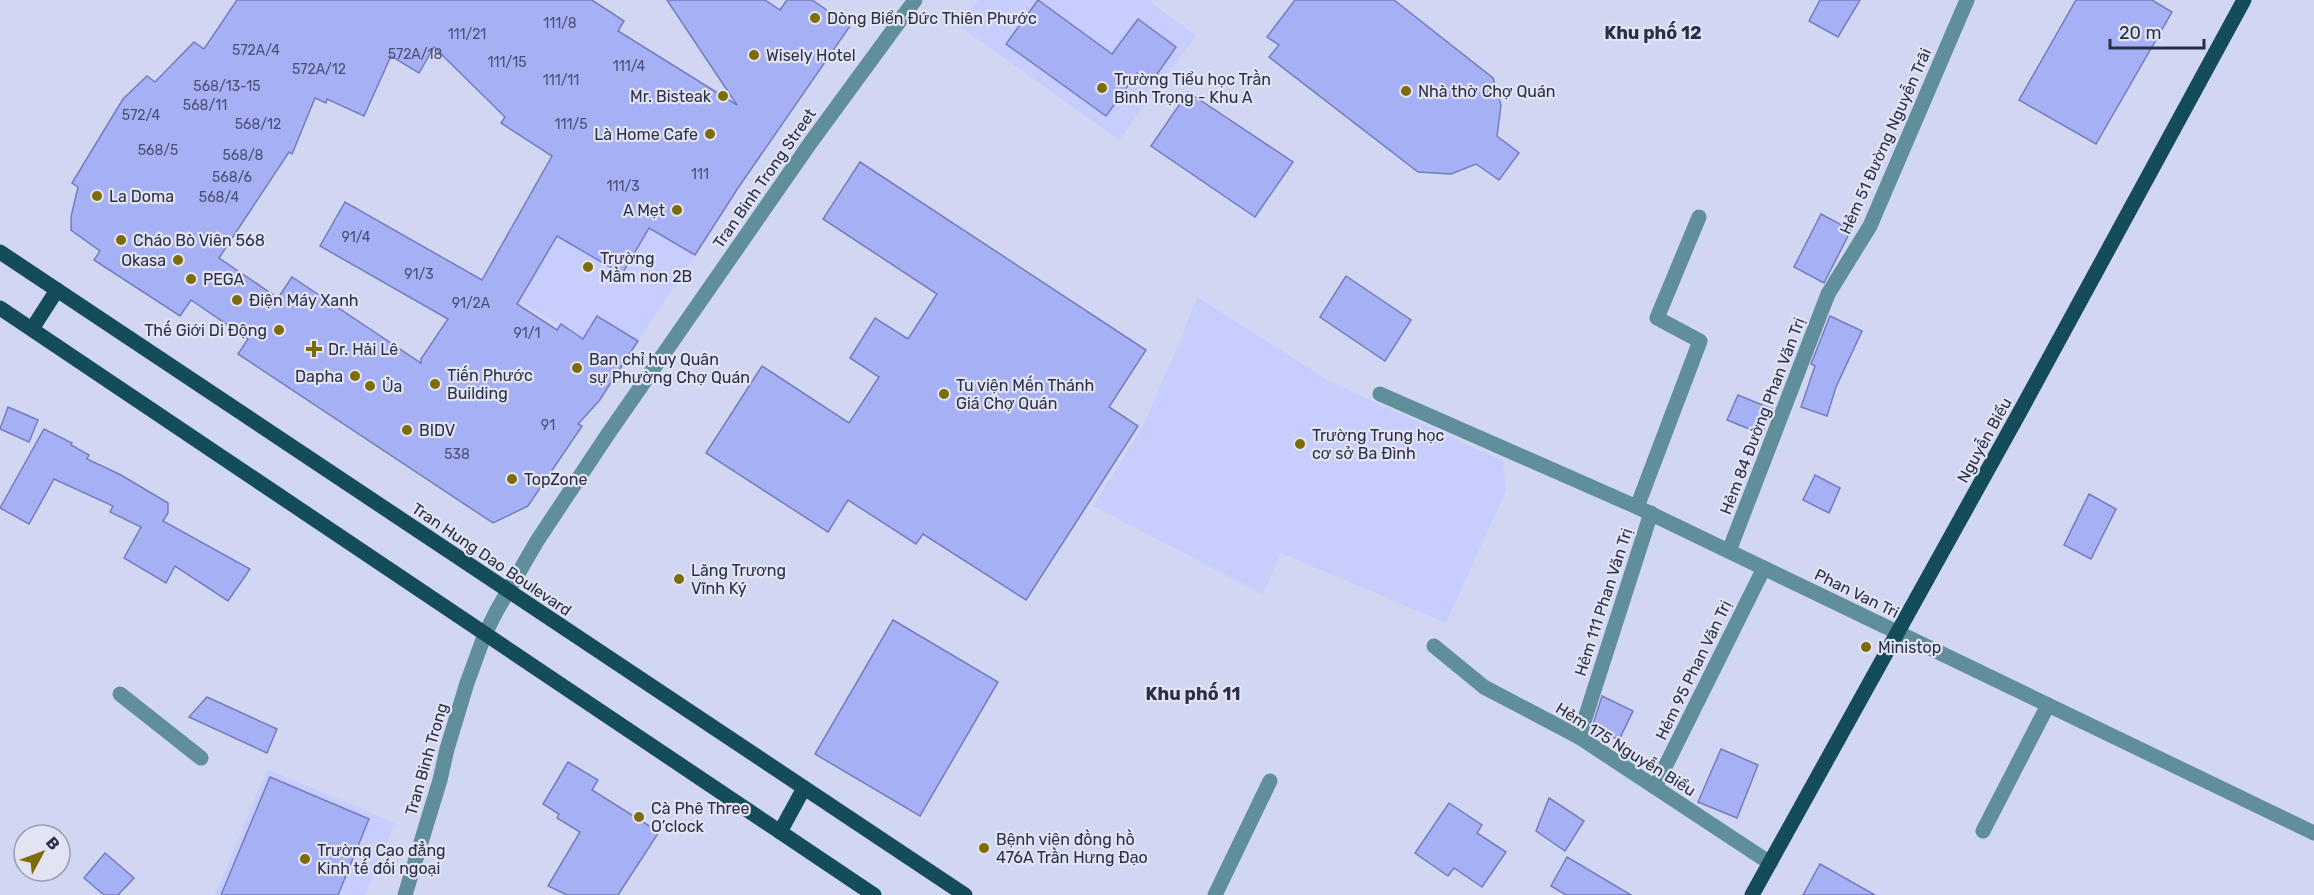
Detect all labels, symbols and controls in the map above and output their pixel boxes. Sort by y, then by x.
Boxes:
place label: Dòng Biển Đức Thiên Phước [827,9,1037,28]
marker: Dòng Biển Đức Thiên Phước [808,11,822,25]
scale bar [2110,12,2204,50]
house number: 111/8 [543,15,577,32]
district label: Khu phố 12 [1604,21,1702,44]
text: 20 m [2119,22,2161,44]
house number: 111/21 [448,26,486,43]
house number: 572A/4 [232,42,280,59]
street label: Hẻm 51 Đường Nguyễn Trãi [1834,45,1935,237]
house number: 572A/18 [388,46,442,63]
place label: Wisely Hotel [766,46,856,65]
marker: Wisely Hotel [747,48,761,62]
house number: 111/15 [488,54,526,71]
house number: 111/4 [613,58,646,75]
house number: 572A/12 [292,61,346,78]
place label: Trường Tiểu học Trần Bình Trọng - Khu A [1114,69,1271,107]
house number: 111/11 [543,72,579,89]
house number: 568/13-15 [193,78,261,95]
marker: Trường Tiểu học Trần Bình Trọng - Khu A [1095,81,1109,95]
place label: Nhà thờ Chợ Quán [1418,82,1556,101]
marker: Nhà thờ Chợ Quán [1399,84,1413,98]
place label: Mr. Bisteak [630,87,712,106]
marker: Mr. Bisteak [716,89,730,103]
house number: 568/11 [183,97,227,114]
street label: Tran Binh Trong Street [709,105,820,252]
house number: 572/4 [122,107,160,124]
house number: 568/12 [235,116,281,133]
house number: 111/5 [555,116,587,133]
place label: Là Home Cafe [594,125,698,144]
marker: Là Home Cafe [703,127,717,141]
house number: 568/5 [138,142,178,159]
house number: 568/8 [223,147,264,164]
house number: 111 [691,166,709,183]
house number: 568/6 [212,169,252,186]
house number: 111/3 [606,178,640,195]
place label: La Doma [109,187,174,206]
marker: La Doma [90,189,104,203]
house number: 568/4 [199,189,239,206]
place label: A Mẹt [623,201,665,220]
marker: A Mẹt [670,203,684,217]
house number: 91/4 [342,229,371,246]
place label: Cháo Bò Viên 568 [133,231,265,250]
marker: Cháo Bò Viên 568 [114,233,128,247]
place label: Trường Mầm non 2B [600,249,692,286]
place label: Okasa [121,251,166,270]
marker: Okasa [171,253,185,267]
marker: Trường Mầm non 2B [581,260,595,274]
house number: 91/3 [404,266,434,283]
place label: PEGA [203,270,245,289]
marker: PEGA [184,272,198,286]
place label: Điện Máy Xanh [249,291,359,310]
marker: Điện Máy Xanh [230,293,244,307]
house number: 91/2A [452,295,491,312]
street label: Hẻm 84 Đường Phan Văn Trị [1716,315,1809,517]
place label: Thế Giới Di Động [144,320,267,340]
marker: Thế Giới Di Động [272,323,286,337]
house number: 91/1 [514,325,540,342]
marker: Dr. Hải Lê [305,340,323,358]
place label: Dr. Hải Lê [328,340,398,359]
place label: Ban chỉ huy Quân sự Phường Chợ Quán [589,350,750,387]
marker: Ban chỉ huy Quân sự Phường Chợ Quán [570,361,584,375]
place label: Tiến Phước Building [447,365,533,403]
place label: Dapha [295,367,343,386]
marker: Dapha [348,369,362,383]
place label: Tu viện Mến Thánh Giá Chợ Quán [956,375,1094,413]
place label: Ủa [382,377,402,396]
marker: Tiến Phước Building [428,377,442,391]
marker: Ủa [363,379,377,393]
marker: Tu viện Mến Thánh Giá Chợ Quán [937,387,951,401]
street label: Nguyễn Biểu [1952,394,2016,486]
house number: 91 [541,417,555,434]
place label: BIDV [419,421,455,440]
marker: BIDV [400,423,414,437]
place label: Trường Trung học cơ sở Ba Đình [1312,426,1444,463]
marker: Trường Trung học cơ sở Ba Đình [1293,437,1307,451]
house number: 538 [444,446,470,463]
place label: TopZone [524,470,587,489]
marker: TopZone [505,472,519,486]
street label: Tran Hung Dao Boulevard [408,499,575,620]
street label: Hẻm 111 Phan Văn Trị [1571,526,1636,678]
place label: Lăng Trương Vĩnh Ký [691,561,786,598]
street label: Phan Van Tri [1811,565,1902,622]
marker: Lăng Trương Vĩnh Ký [672,572,686,586]
street label: Hẻm 95 Phan Văn Trị [1651,597,1735,743]
place label: Ministop [1878,638,1941,657]
marker: Ministop [1859,640,1873,654]
district label: Khu phố 11 [1146,682,1240,705]
street label: Hẻm 175 Nguyễn Biểu [1552,697,1700,800]
street label: Tran Binh Trong [401,701,452,818]
place label: Cà Phê Three O’clock [651,799,749,836]
marker: Cà Phê Three O’clock [632,810,646,824]
north arrow [12,823,72,883]
place label: Bệnh viện đồng hồ 476A Trần Hưng Đạo [996,829,1148,867]
text: B [42,833,64,854]
place label: Trường Cao đẳng Kinh tế đối ngoại [317,841,446,878]
marker: Bệnh viện đồng hồ 476A Trần Hưng Đạo [977,841,991,855]
marker: Trường Cao đẳng Kinh tế đối ngoại [298,852,312,866]

